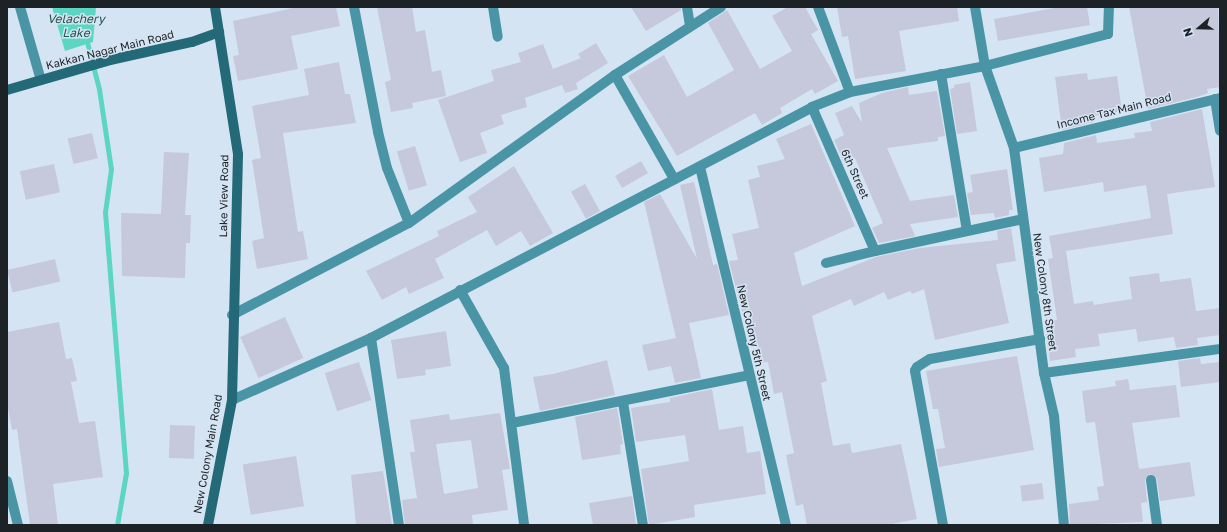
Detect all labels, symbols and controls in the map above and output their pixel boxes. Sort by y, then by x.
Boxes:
north arrow [1179,8,1219,48]
water label: Velachery Lake [47,12,105,40]
text: N [1180,26,1195,38]
street label: Kakkan Nagar Main Road [45,28,175,72]
street label: Income Tax Main Road [1055,90,1173,132]
street label: 6th Street [838,147,872,201]
street label: Lake View Road [217,154,231,238]
street label: New Colony 8th Street [1030,232,1060,352]
street label: New Colony 5th Street [734,284,774,402]
street label: New Colony Main Road [191,393,225,515]

